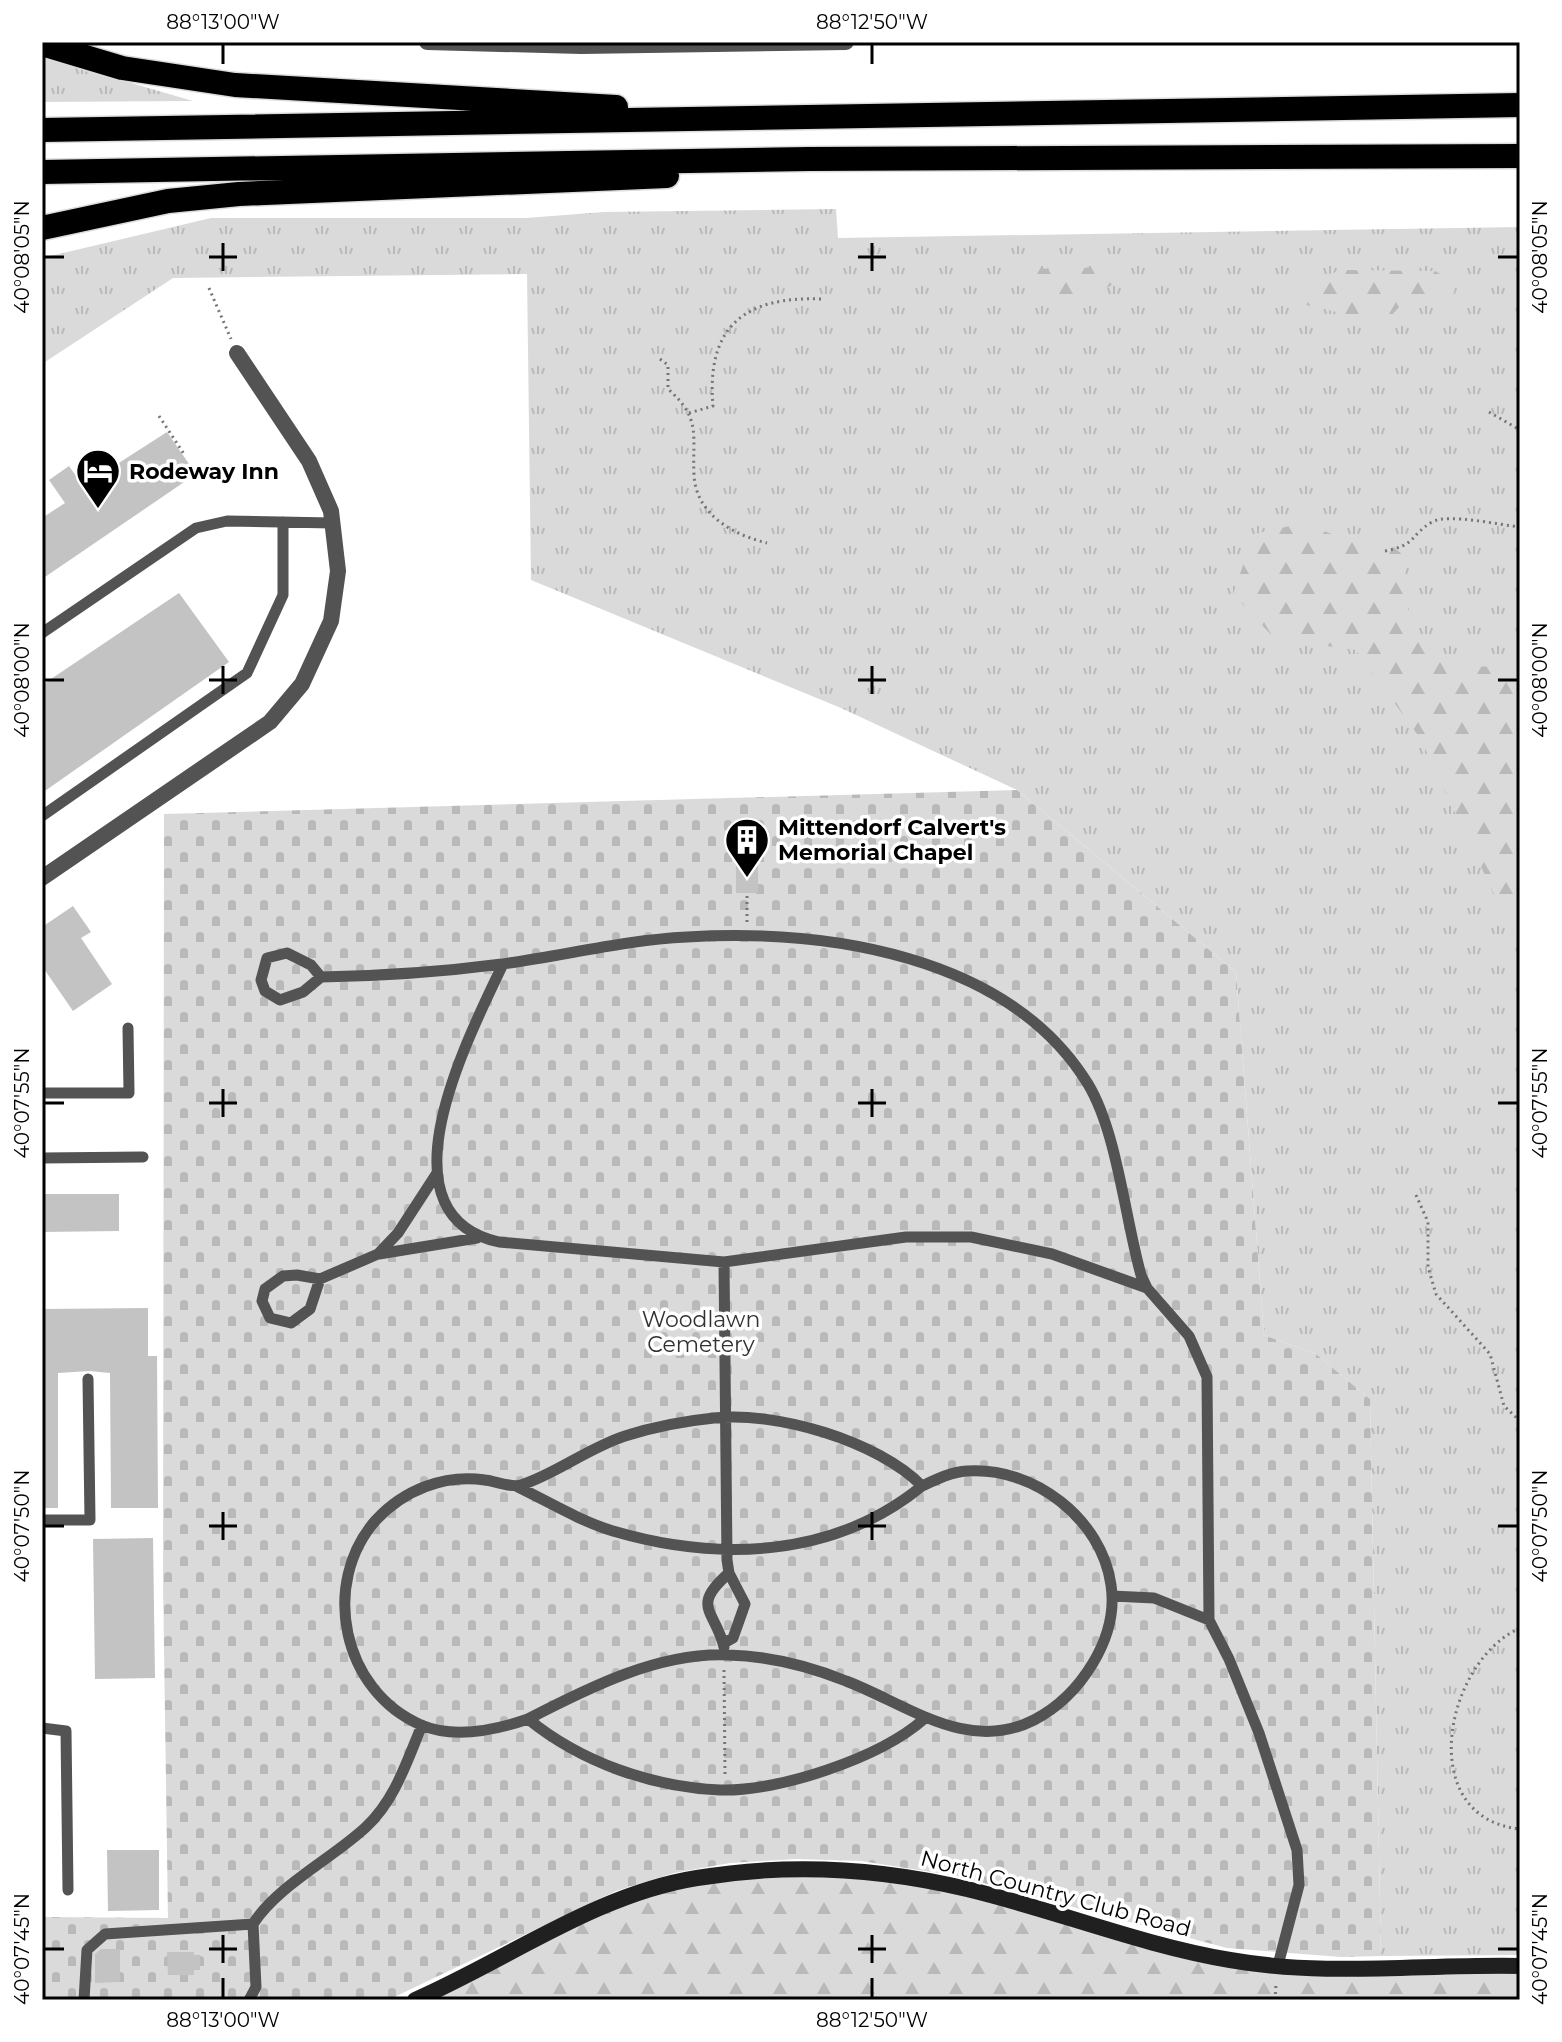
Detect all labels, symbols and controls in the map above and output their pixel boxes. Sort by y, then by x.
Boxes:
text: 88°13'00"W [166,10,280,34]
text: 88°12'50"W [816,10,928,34]
text: 40°08'05"N [10,200,34,314]
text: 40°08'05"N [1528,200,1552,314]
hotel icon: Rodeway Inn [74,447,122,510]
place label: Rodeway Inn [129,458,279,485]
text: 40°08'00"N [10,622,34,738]
text: 40°08'00"N [1528,622,1552,738]
place label: Mittendorf Calvert's Memorial Chapel [778,814,1006,866]
building icon: Mittendorf Calvert's Memorial Chapel [723,816,771,879]
text: 40°07'55"N [10,1048,34,1158]
text: 40°07'55"N [1528,1048,1552,1158]
park label: Woodlawn Cemetery [642,1306,760,1358]
text: 40°07'50"N [10,1469,34,1583]
text: 40°07'50"N [1528,1469,1552,1583]
street label: North Country Club Road [918,1844,1194,1943]
text: 40°07'45"N [10,1893,34,2005]
text: 40°07'45"N [1528,1893,1552,2005]
text: 88°13'00"W [166,2008,280,2032]
text: 88°12'50"W [816,2008,928,2032]

